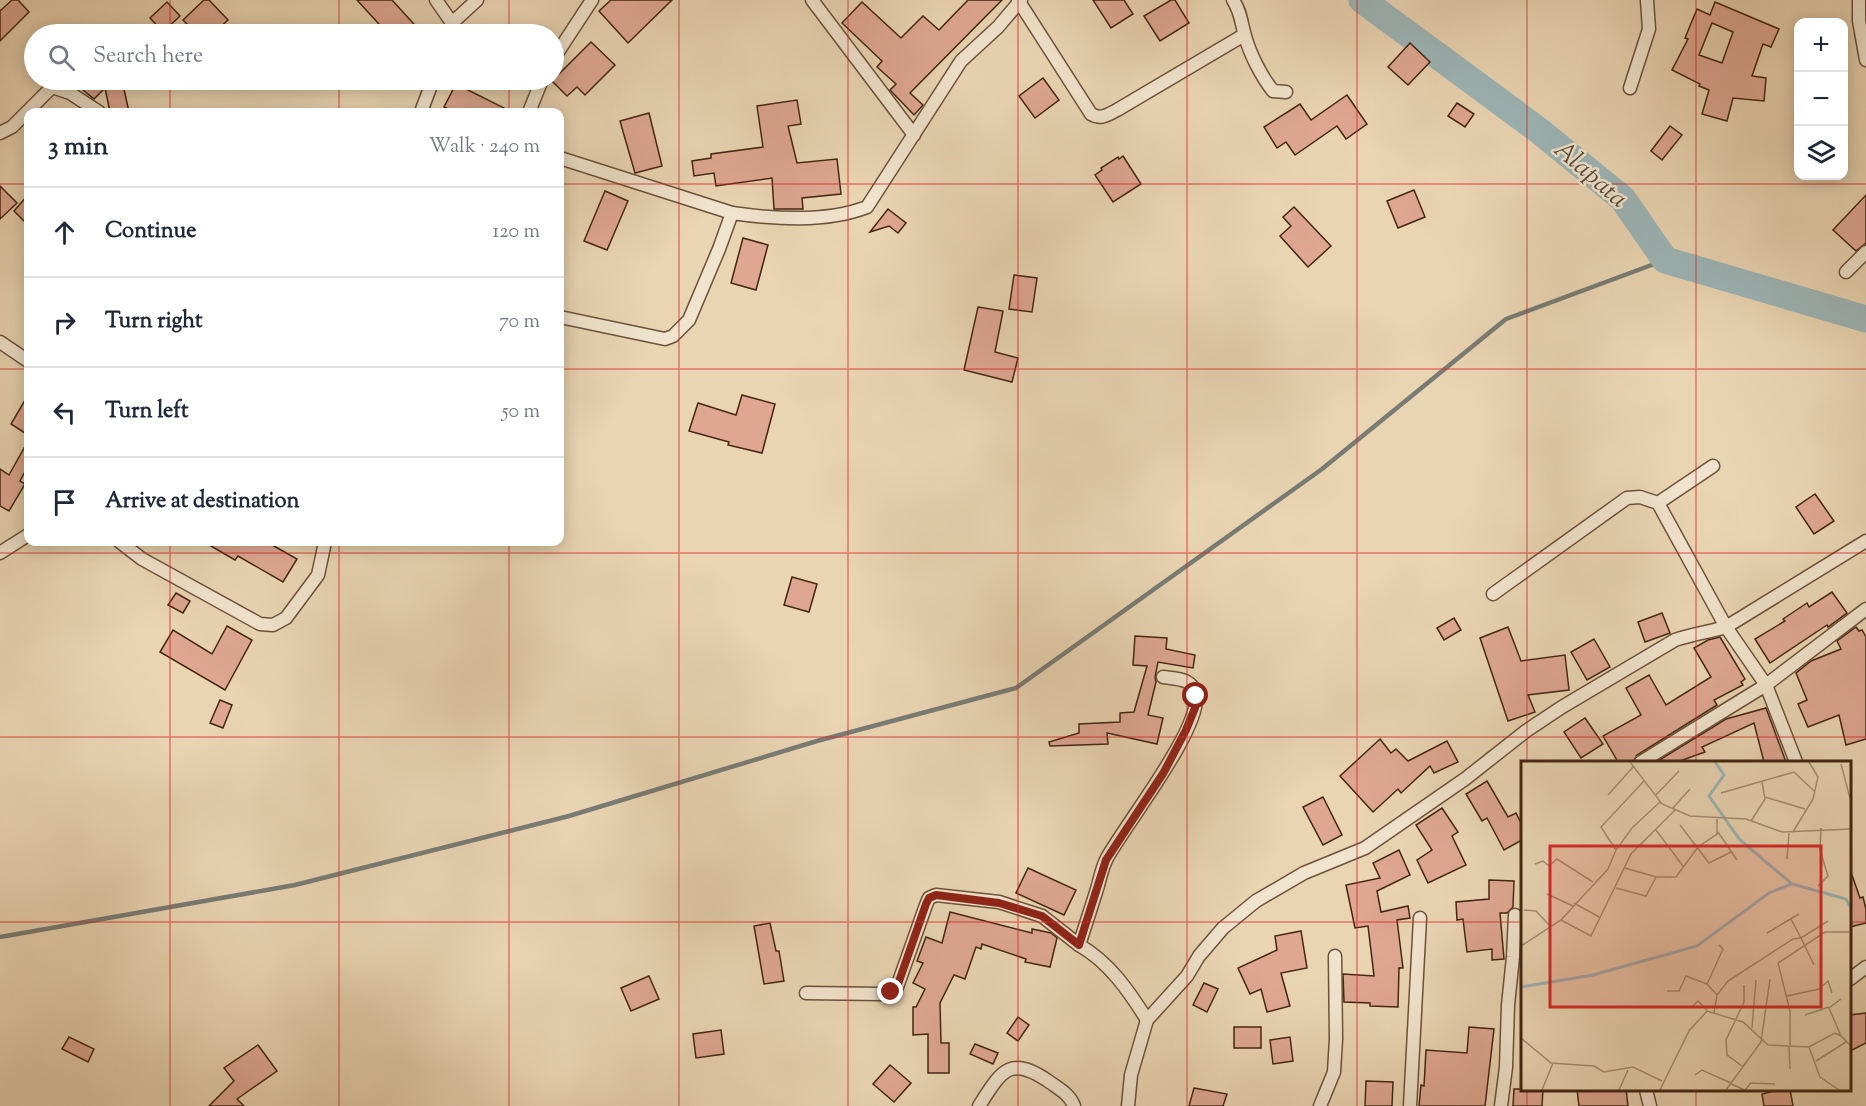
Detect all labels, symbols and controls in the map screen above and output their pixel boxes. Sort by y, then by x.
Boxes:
map controls [1794,18,1848,180]
button: + [1794,18,1848,72]
search box [24,24,564,90]
icon: search [45,41,78,74]
text: Search here [93,41,203,73]
button: − [1794,72,1848,126]
button: layers [1794,126,1848,180]
text: 3 min [48,129,108,166]
water label: Alapata [1545,132,1635,218]
text: Walk · 240 m [429,133,540,162]
icon: ahead [48,216,81,249]
text: Continue [105,216,196,248]
text: 120 m [492,218,540,247]
icon: right [48,306,81,339]
text: Turn right [105,306,202,338]
text: 70 m [499,308,540,337]
icon: left [48,396,81,429]
text: Turn left [105,396,188,428]
text: 50 m [502,398,540,427]
icon: arrive [48,486,81,519]
text: Arrive at destination [105,486,300,518]
route start [1182,682,1208,708]
inset map [1521,761,1851,1091]
route end [877,978,903,1004]

